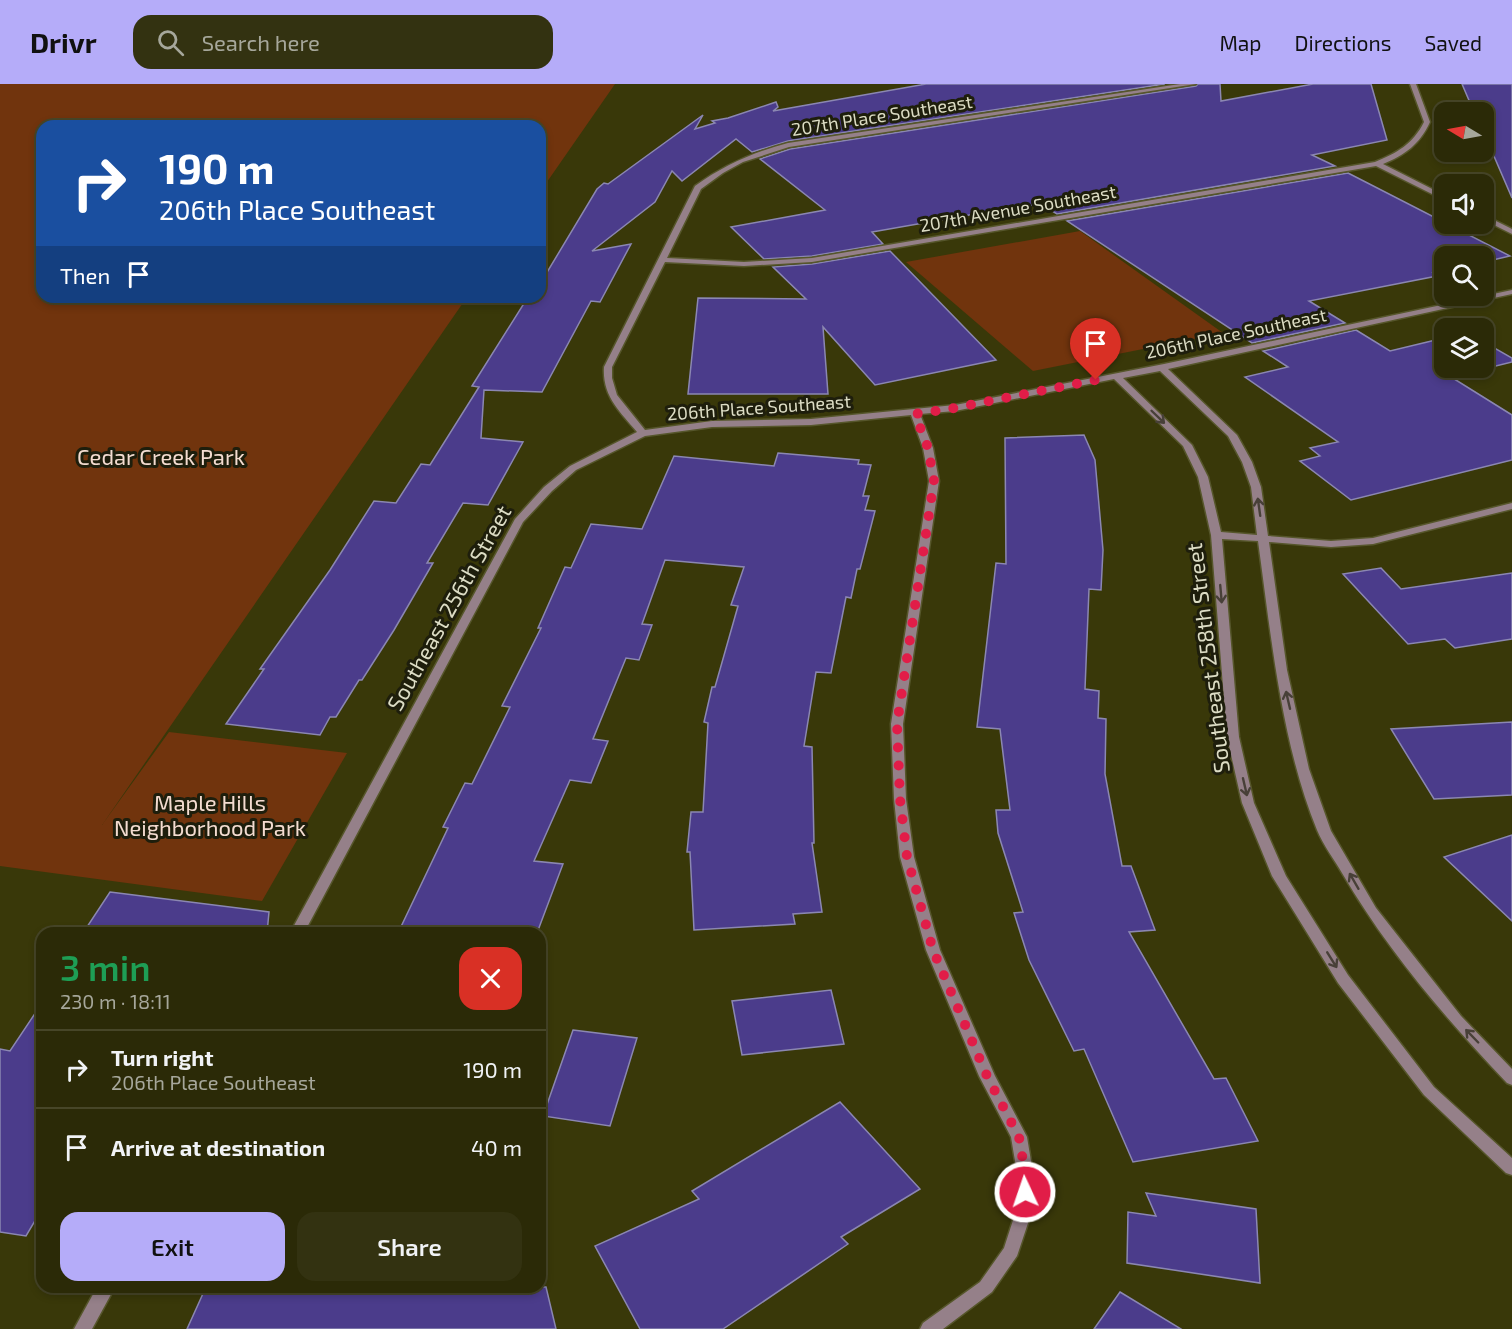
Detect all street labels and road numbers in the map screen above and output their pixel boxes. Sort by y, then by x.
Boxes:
street label: 207th Place Southeast [790,90,974,140]
street label: 207th Avenue Southeast [918,180,1118,236]
street label: 206th Place Southeast [1143,303,1328,363]
street label: 206th Place Southeast [666,390,852,424]
street label: Southeast 256th Street [381,500,515,715]
street label: Southeast 258th Street [1180,542,1234,775]

